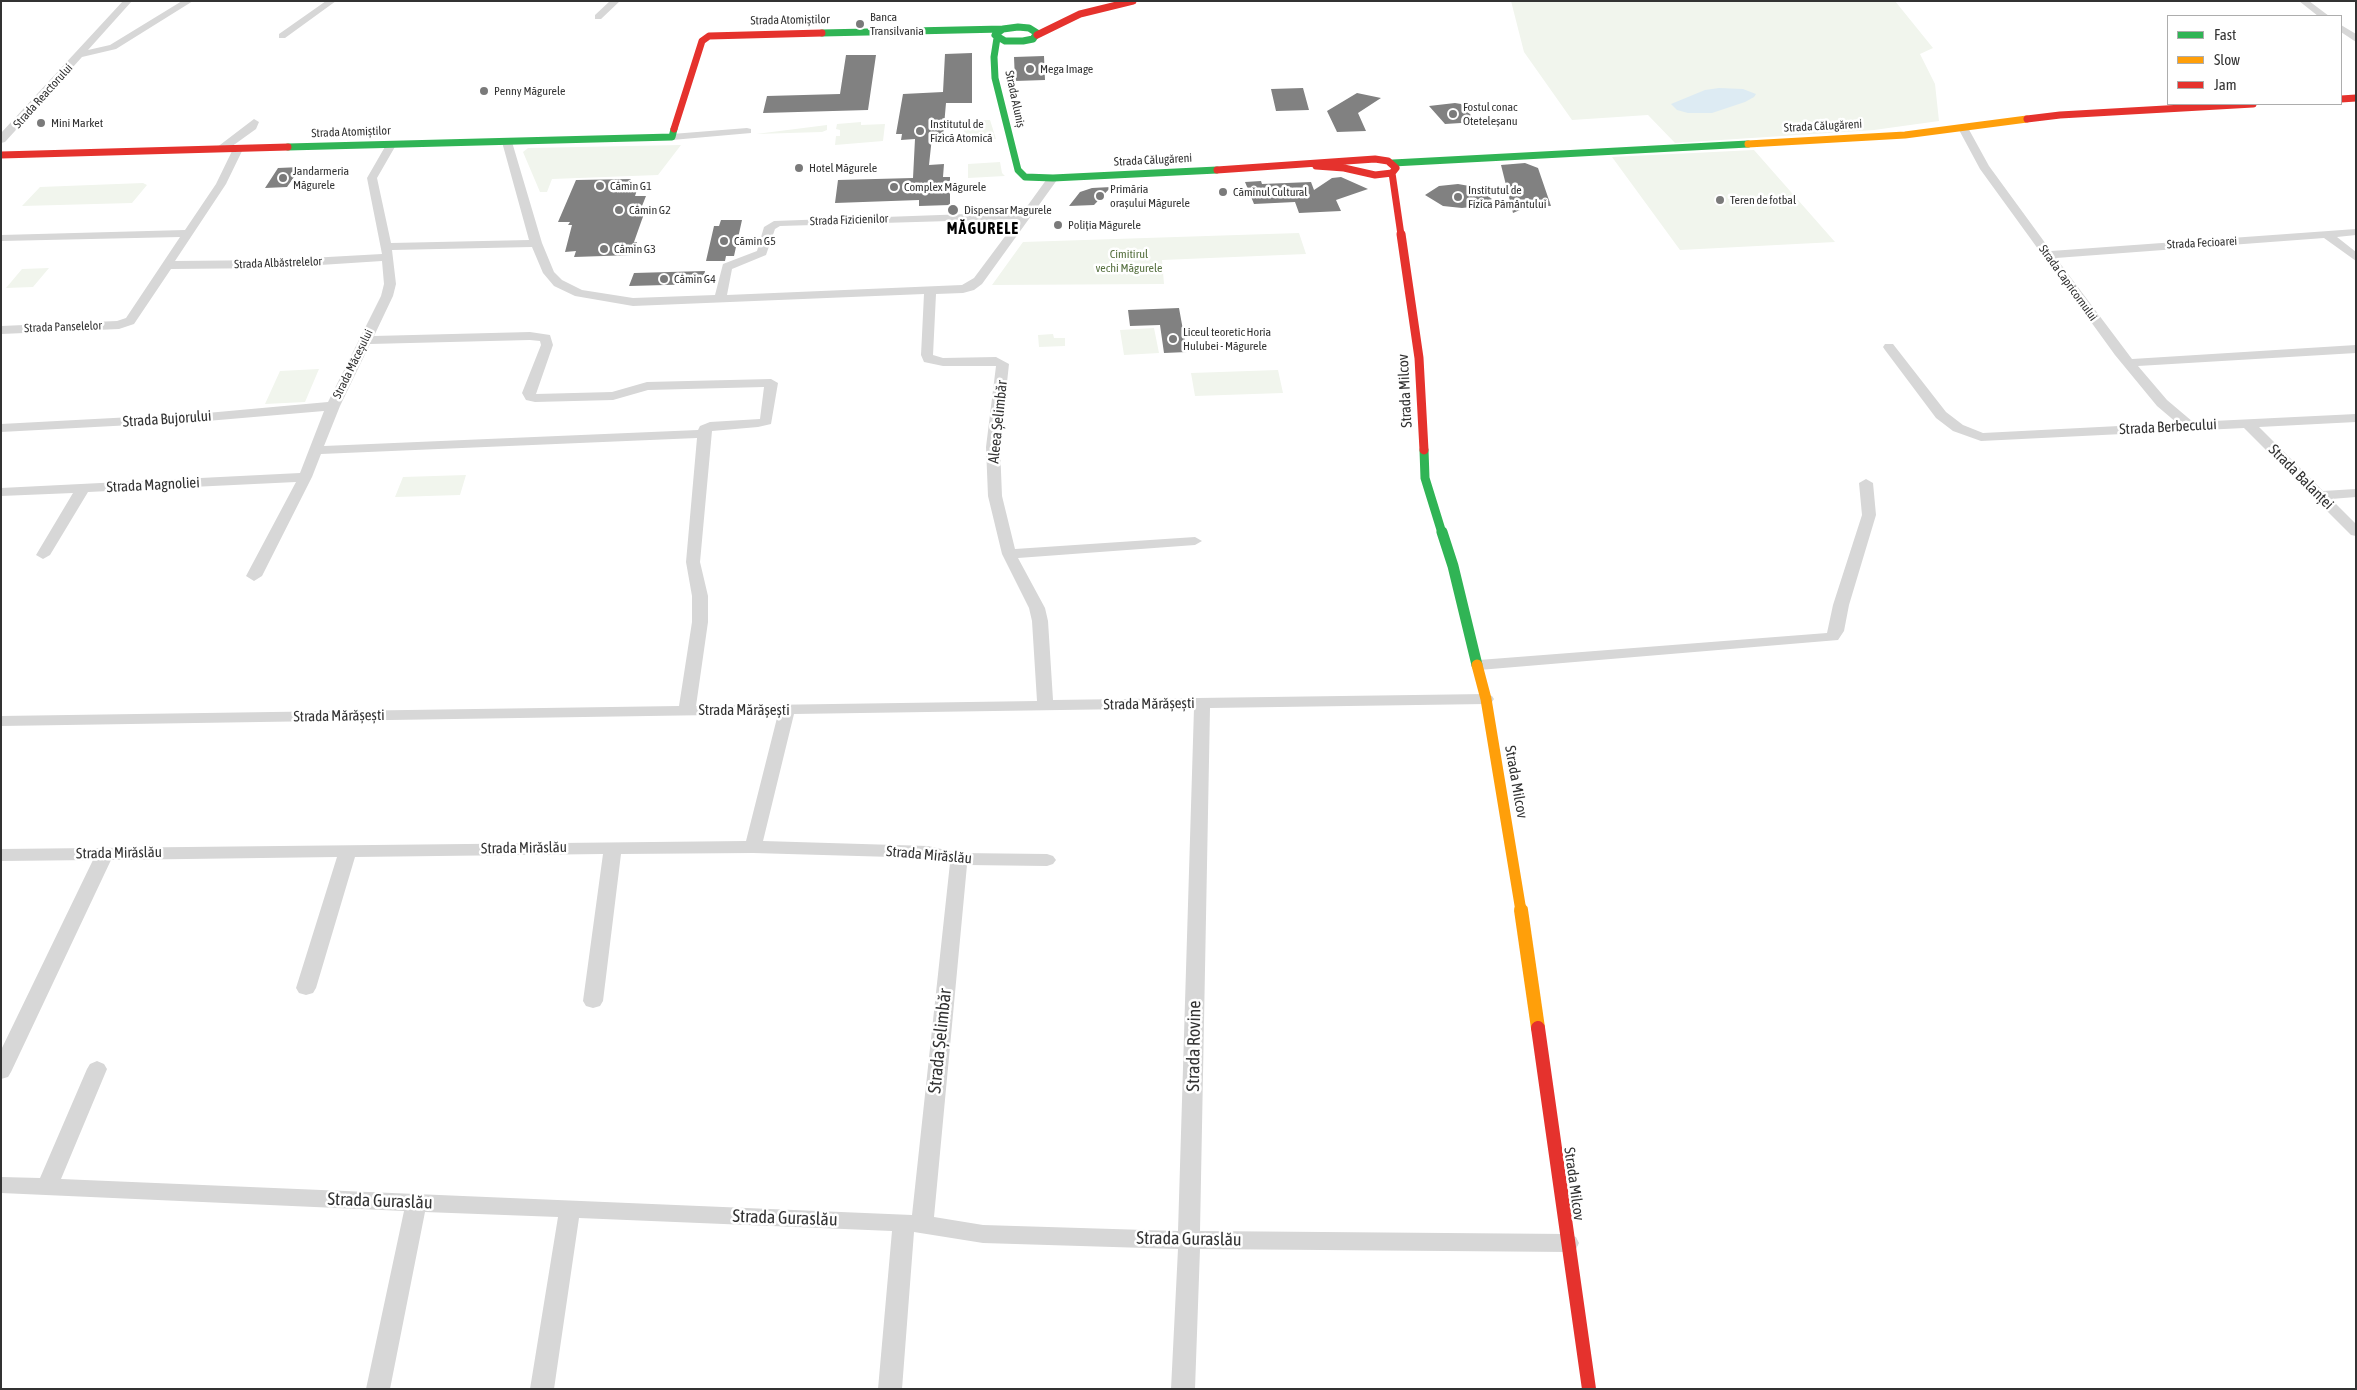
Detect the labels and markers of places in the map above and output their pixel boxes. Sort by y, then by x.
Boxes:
place label: Banca Transilvania [870,10,924,38]
marker: Banca Transilvania [854,18,866,30]
place label: Mega Image [1040,62,1093,76]
marker: Mega Image [1024,63,1036,75]
place label: Penny Măgurele [494,84,566,98]
marker: Penny Măgurele [478,85,490,97]
place label: Fostul conac Oteteleșanu [1463,100,1518,128]
marker: Fostul conac Oteteleșanu [1447,108,1459,120]
place label: Mini Market [51,116,103,130]
marker: Mini Market [35,117,47,129]
place label: Institutul de Fizică Atomică [930,117,993,145]
marker: Institutul de Fizică Atomică [914,125,926,137]
place label: Hotel Măgurele [809,161,877,175]
marker: Hotel Măgurele [793,162,805,174]
place label: Jandarmeria Măgurele [293,164,349,192]
marker: Jandarmeria Măgurele [277,172,289,184]
place label: Cămin G1 [610,179,652,193]
marker: Cămin G1 [594,180,606,192]
place label: Complex Măgurele [904,180,986,194]
marker: Complex Măgurele [888,181,900,193]
place label: Primăria orașului Măgurele [1110,182,1190,210]
place label: Institutul de Fizica Pământului [1468,183,1547,211]
place label: Căminul Cultural [1233,185,1308,199]
marker: Căminul Cultural [1217,186,1229,198]
marker: Primăria orașului Măgurele [1094,190,1106,202]
marker: Institutul de Fizica Pământului [1452,191,1464,203]
place label: Teren de fotbal [1730,193,1796,207]
marker: Teren de fotbal [1714,194,1726,206]
place label: Cămin G2 [629,203,671,217]
marker: Dispensar Magurele [946,203,960,217]
place label: Dispensar Magurele [964,203,1052,217]
marker: Cămin G2 [613,204,625,216]
place label: Poliția Măgurele [1068,218,1141,232]
marker: Poliția Măgurele [1052,219,1064,231]
place label: Cămin G5 [734,234,776,248]
marker: Cămin G5 [718,235,730,247]
place label: Cămin G3 [614,242,656,256]
marker: Cămin G3 [598,243,610,255]
place label: Cămin G4 [674,272,716,286]
marker: Cămin G4 [658,273,670,285]
place label: Liceul teoretic Horia Hulubei - Măgurele [1183,325,1271,353]
marker: Liceul teoretic Horia Hulubei - Măgurele [1167,333,1179,345]

